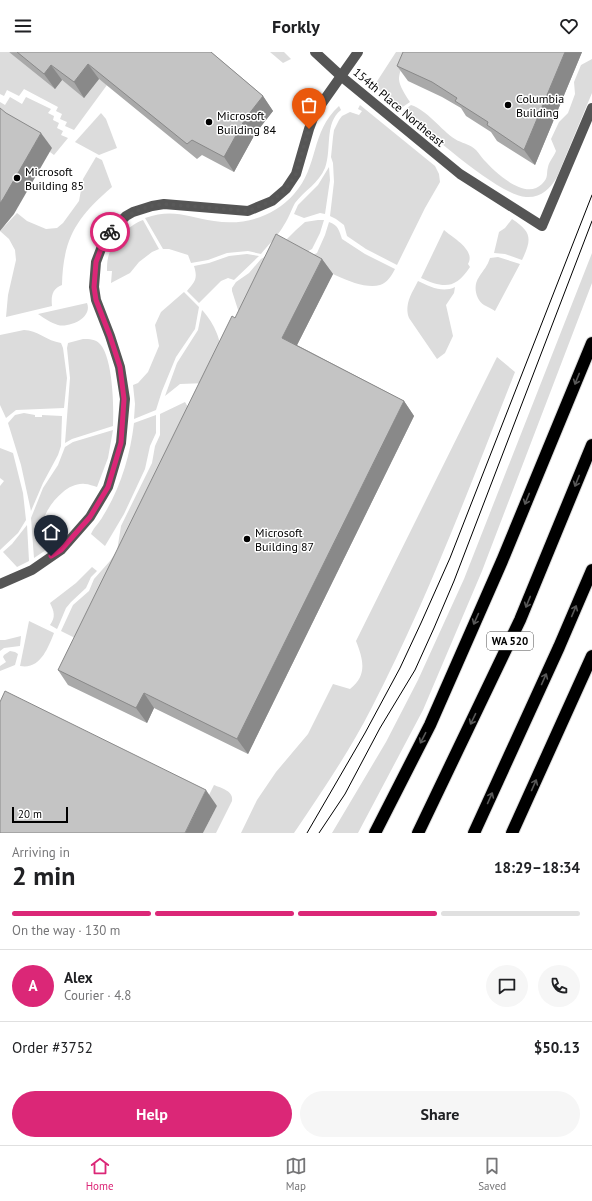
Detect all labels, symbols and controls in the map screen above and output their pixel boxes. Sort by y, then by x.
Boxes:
icon: menu [12,15,34,37]
text: Forkly [272,15,320,38]
icon: heart [558,15,580,37]
street label: 154th Place Northeast [350,64,448,150]
pin [292,88,326,129]
place label: Columbia Building [516,91,564,120]
icon: bag [298,94,320,116]
marker: Columbia Building [503,100,513,110]
place label: Microsoft Building 84 [217,108,277,137]
marker: Microsoft Building 84 [204,117,214,127]
place label: Microsoft Building 85 [25,164,84,193]
marker: Microsoft Building 85 [12,173,22,183]
courier [90,212,130,252]
icon: bike [99,221,121,243]
one-way arrow [573,373,580,385]
one-way arrow [573,475,580,487]
one-way arrow [523,493,531,505]
pin [34,515,68,556]
icon: home [40,521,62,543]
place label: Microsoft Building 87 [255,525,314,554]
marker: Microsoft Building 87 [242,534,252,544]
one-way arrow [523,595,531,607]
one-way arrow [571,606,578,618]
one-way arrow [472,613,480,625]
road number: WA 520 [487,632,533,650]
one-way arrow [541,674,548,686]
one-way arrow [469,713,476,725]
one-way arrow [419,731,427,743]
one-way arrow [531,779,538,791]
one-way arrow [487,792,494,804]
scale bar [12,805,68,824]
text: 20 m [18,807,42,821]
text: Arriving in [12,844,70,861]
text: 18:29–18:34 [494,858,580,877]
text: 2 min [12,859,75,892]
text: On the way · 130 m [12,922,120,939]
button: chat [486,965,528,1007]
button: phone [538,965,580,1007]
text: Alex [64,968,93,987]
text: A [28,976,38,995]
text: Courier · 4.8 [64,987,131,1004]
text: Order #3752 [12,1038,93,1057]
text: $50.13 [534,1038,580,1057]
button: Help [12,1091,292,1137]
button: Share [300,1091,580,1137]
tab: Home [86,1155,114,1193]
tab: Map [285,1155,307,1193]
tab: Saved [478,1155,506,1193]

